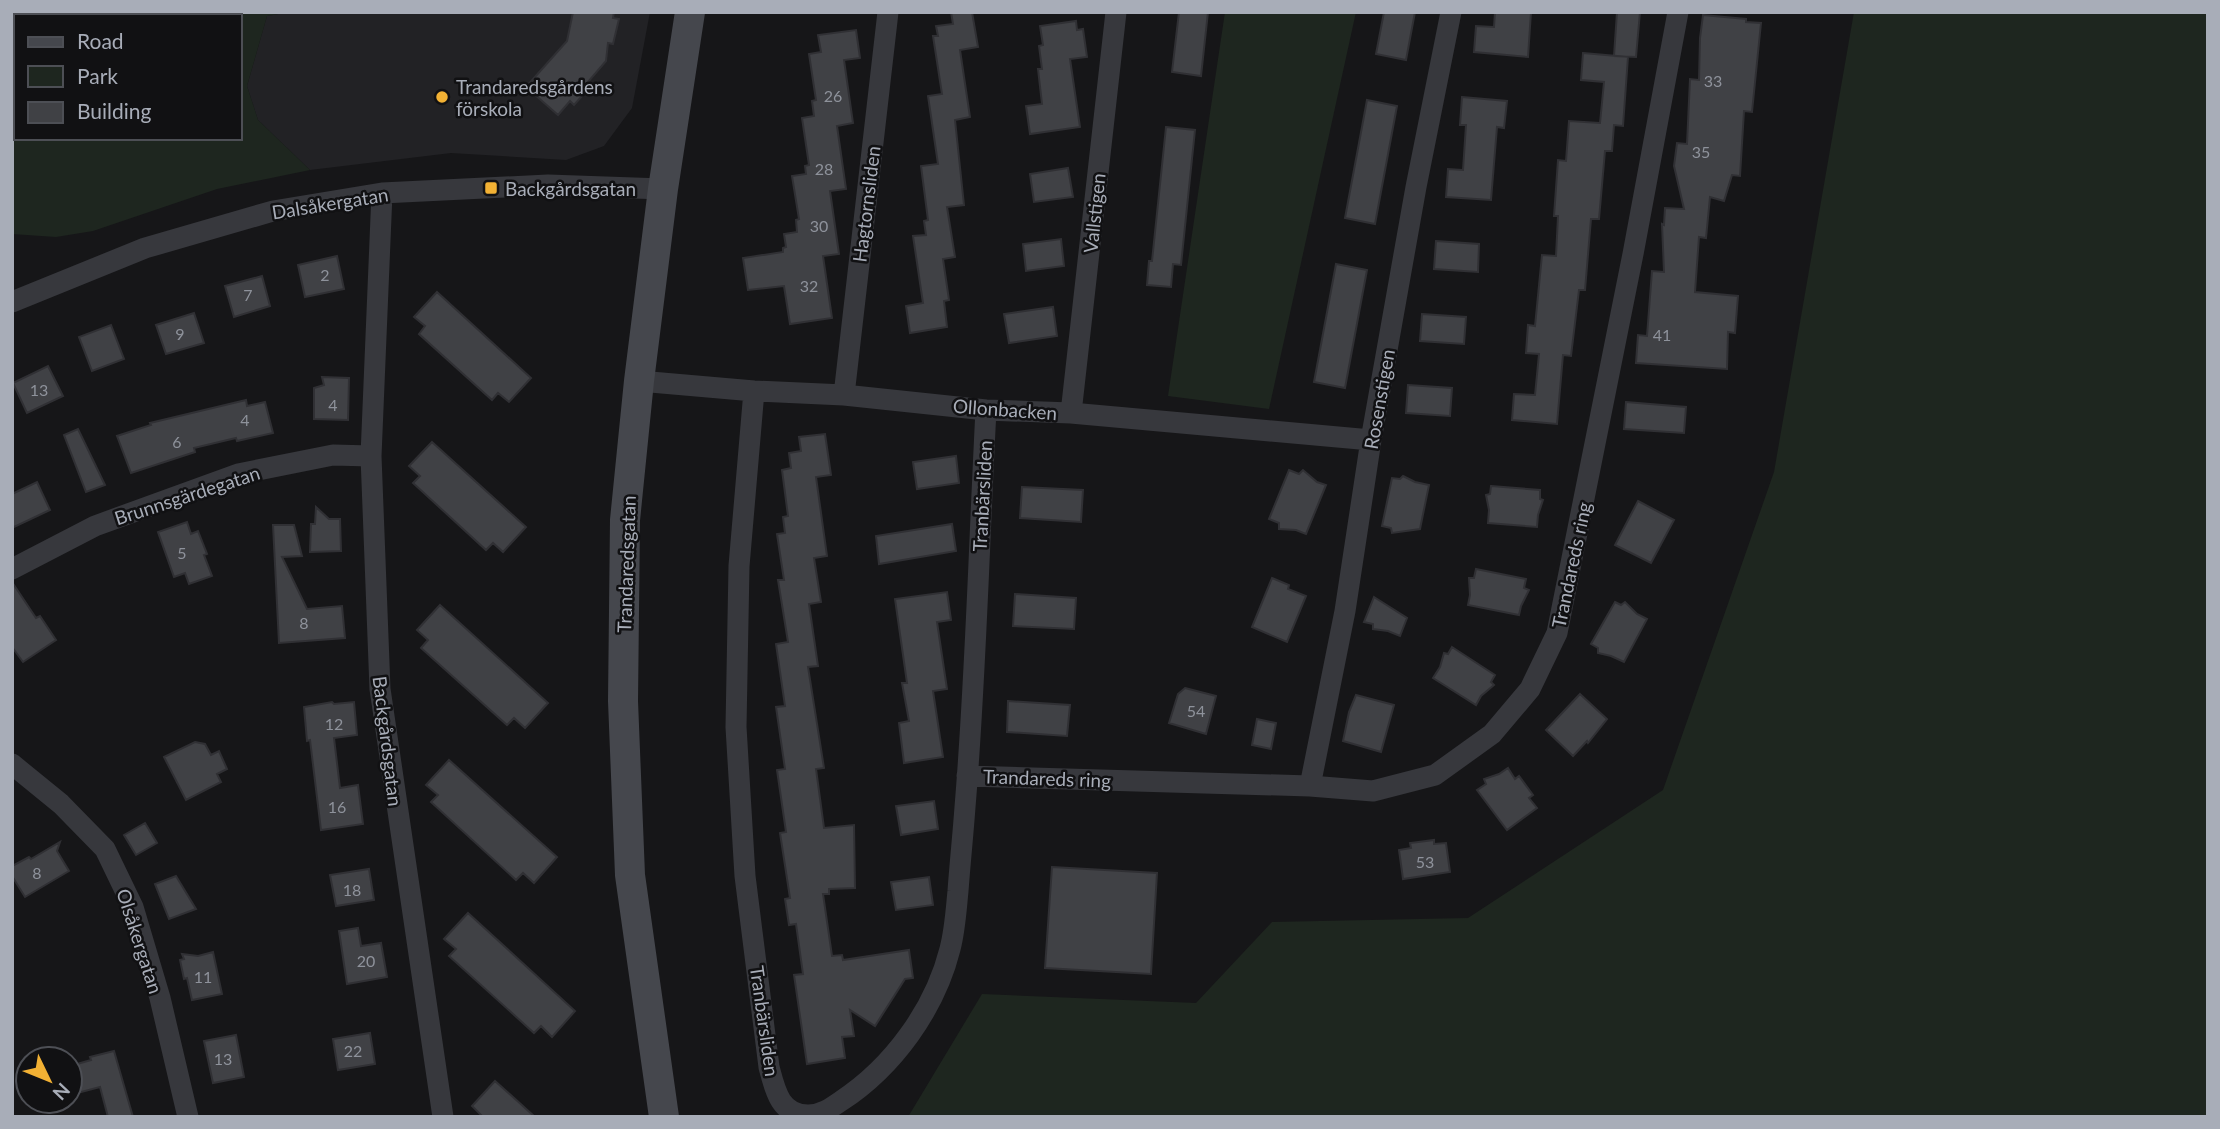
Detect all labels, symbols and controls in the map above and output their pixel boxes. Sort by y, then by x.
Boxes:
legend [14,14,242,140]
text: Road [77,28,124,53]
text: Park [77,63,118,88]
house number: 33 [1704,71,1722,90]
place label: Trandaredsgårdens förskola [456,75,613,120]
house number: 26 [824,86,842,105]
marker: Trandaredsgårdens förskola [434,89,450,105]
text: Building [77,98,152,123]
house number: 35 [1692,142,1710,161]
street label: Hagtornsliden [847,144,885,264]
house number: 28 [815,159,833,178]
street label: Vallstigen [1078,172,1110,254]
place label: Backgårdsgatan [505,177,636,200]
marker: Backgårdsgatan [483,180,499,196]
street label: Dalsåkergatan [270,182,390,224]
house number: 30 [810,216,828,235]
house number: 2 [320,265,330,284]
house number: 32 [800,276,818,295]
house number: 7 [243,285,253,304]
house number: 9 [175,324,185,343]
house number: 41 [1653,325,1671,344]
street label: Rosenstigen [1359,347,1399,451]
house number: 13 [30,380,48,399]
street label: Ollonbacken [952,394,1058,424]
house number: 4 [328,395,338,414]
house number: 4 [240,410,250,429]
house number: 6 [172,432,182,451]
street label: Tranbärsliden [968,440,996,552]
street label: Brunnsgärdegatan [111,461,263,529]
street label: Trandaredsgatan [612,495,640,633]
street label: Trandareds ring [1546,500,1596,630]
house number: 5 [177,543,187,562]
house number: 8 [299,613,309,632]
street label: Backgårdsgatan [369,675,407,807]
house number: 54 [1187,701,1205,720]
house number: 12 [325,714,343,733]
street label: Trandareds ring [982,764,1112,792]
house number: 16 [328,797,346,816]
house number: 53 [1416,852,1434,871]
house number: 8 [32,863,42,882]
house number: 18 [343,880,361,899]
street label: Olsåkergatan [112,886,168,996]
house number: 20 [357,951,375,970]
street label: Tranbärsliden [746,964,784,1078]
house number: 11 [194,967,212,986]
house number: 22 [344,1041,362,1060]
north arrow [14,1045,84,1115]
house number: 13 [214,1049,232,1068]
text: N [48,1079,75,1105]

